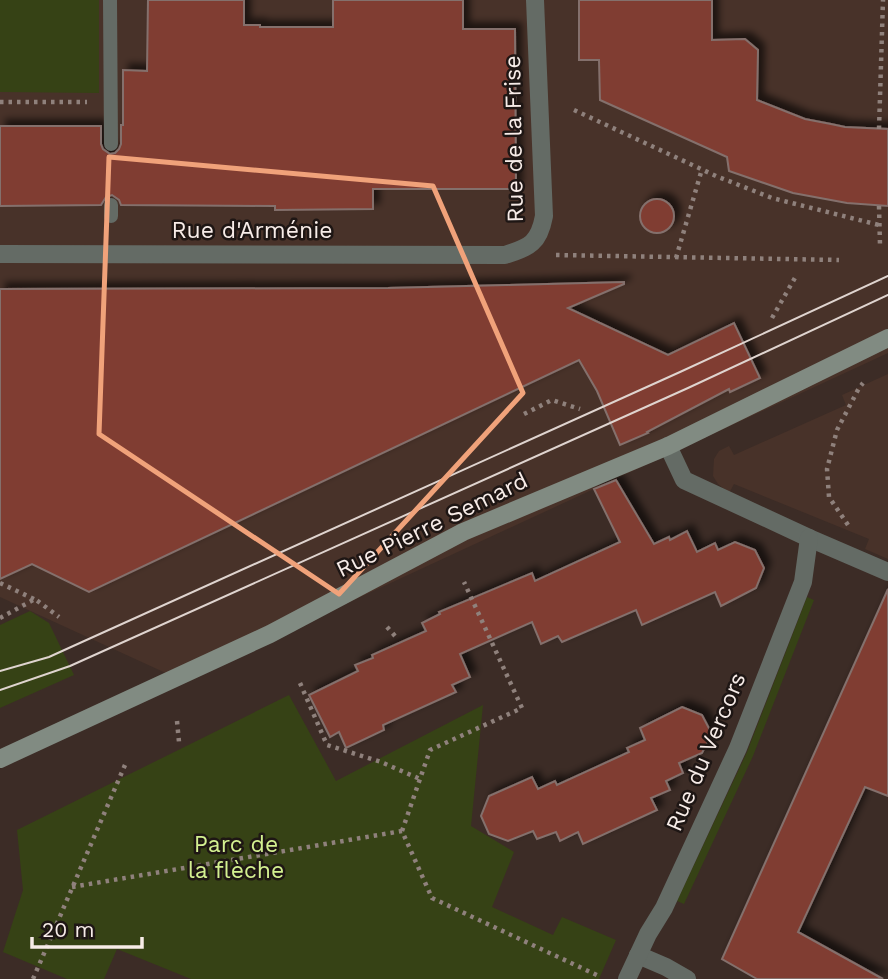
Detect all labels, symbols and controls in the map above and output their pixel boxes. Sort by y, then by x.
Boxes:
street label: Rue de la Frise [499,55,529,223]
street label: Rue d'Arménie [171,217,333,244]
street label: Rue Pierre Semard [332,467,532,583]
street label: Rue du Vercors [660,669,752,835]
park label: Parc de la flèche [188,831,284,884]
scale bar [32,906,142,950]
text: 20 m [42,917,94,942]

